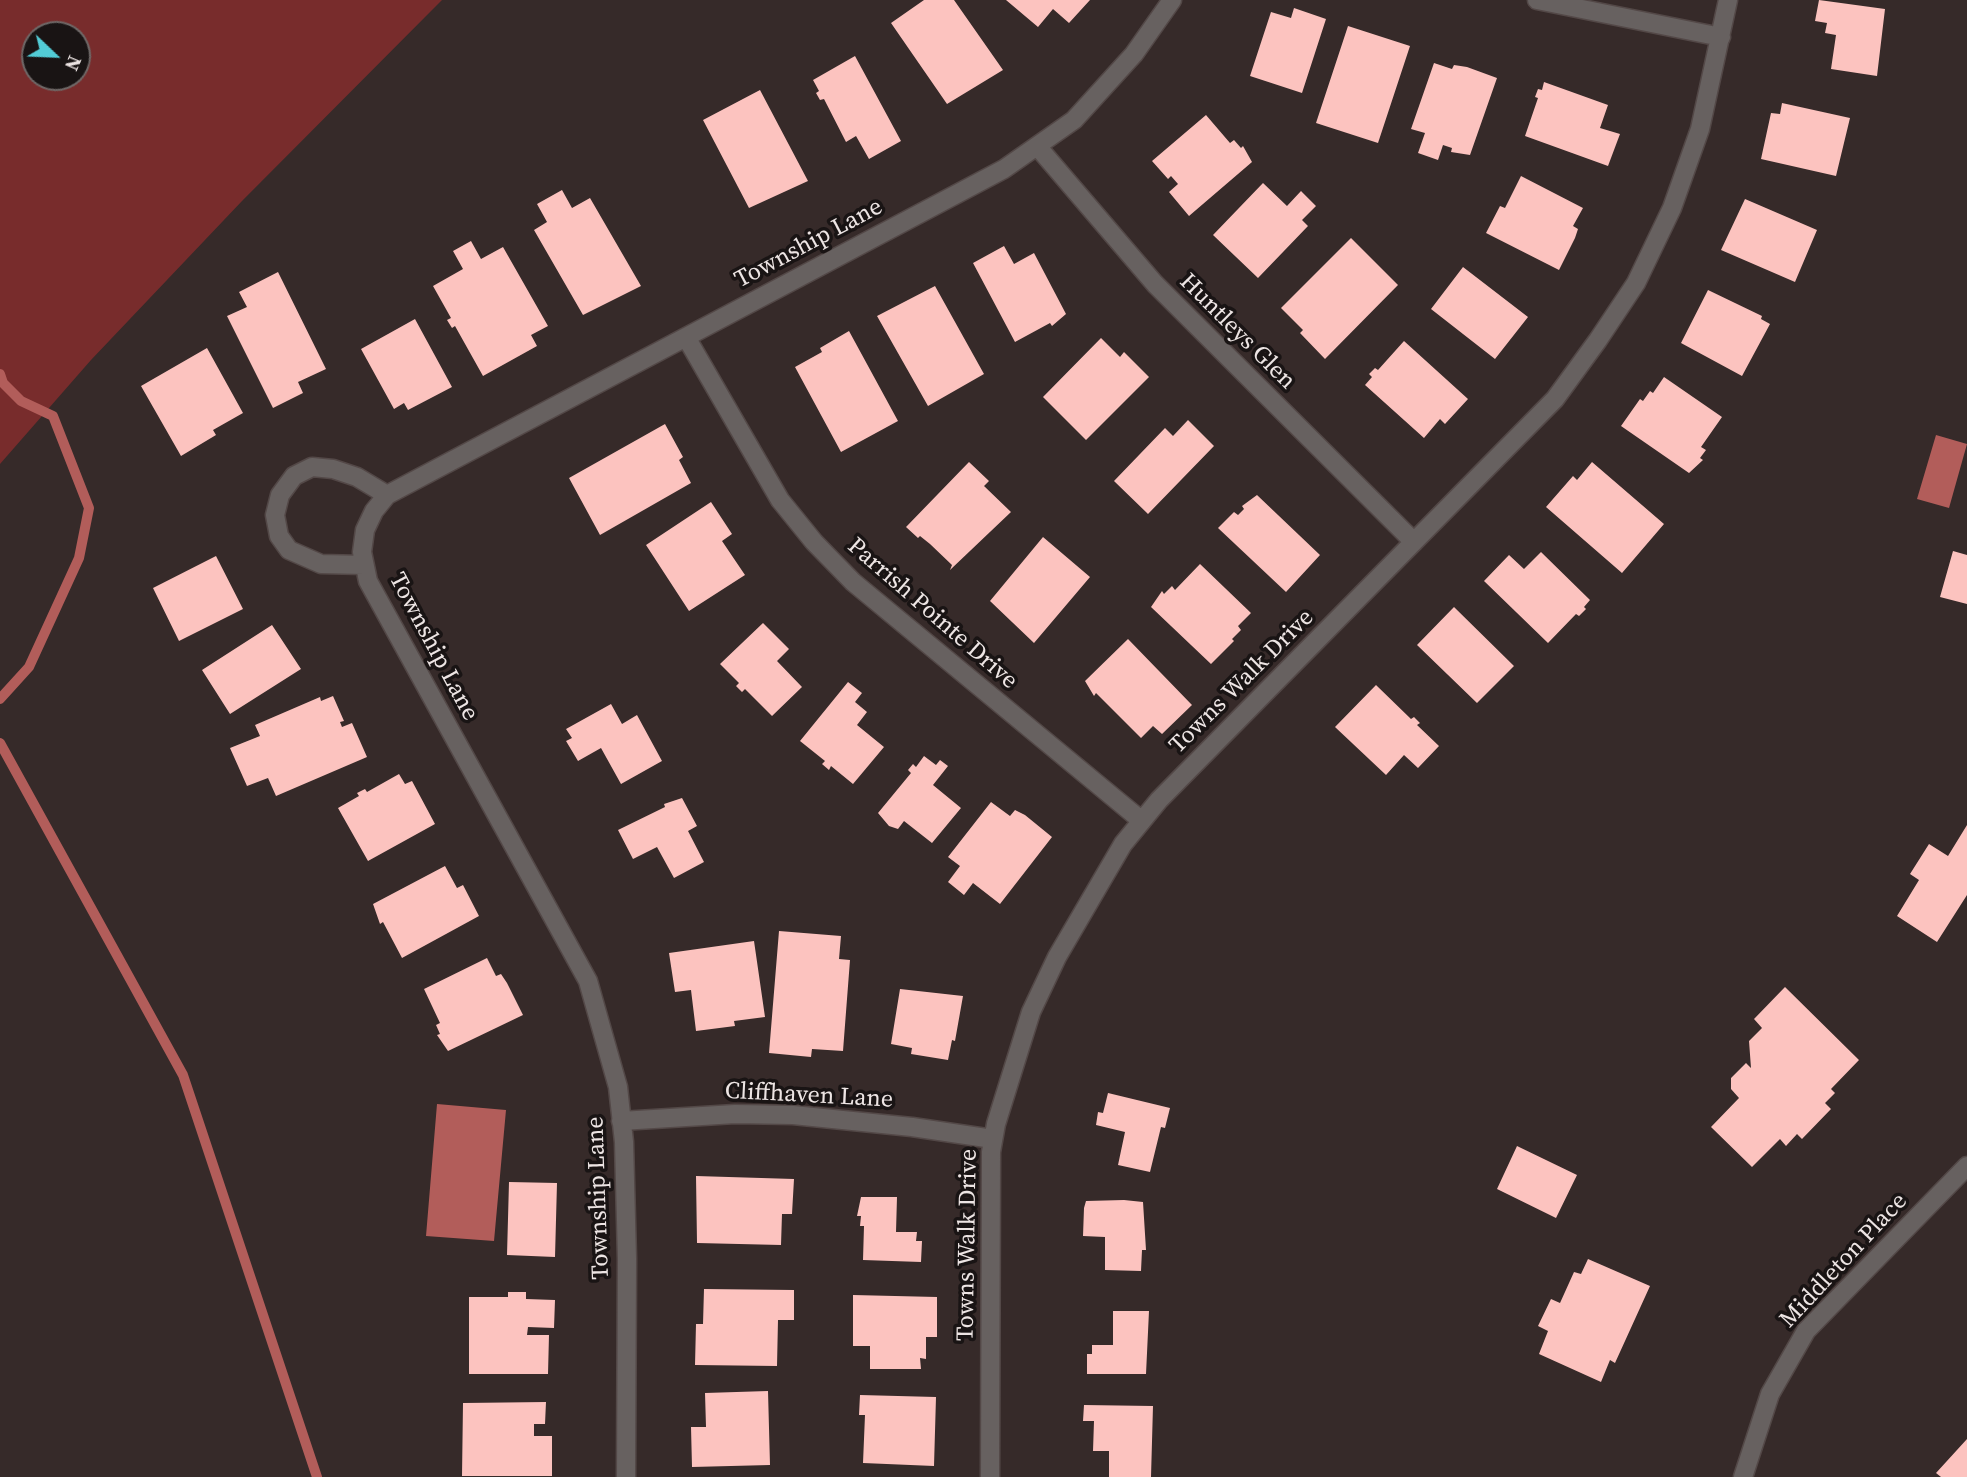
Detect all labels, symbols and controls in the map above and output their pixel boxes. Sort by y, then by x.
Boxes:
north arrow [21,21,91,91]
text: N [59,52,88,75]
street label: Township Lane [730,193,888,295]
street label: Huntleys Glen [1173,268,1301,396]
street label: Parrish Pointe Drive [841,532,1023,696]
street label: Township Lane [382,568,484,726]
street label: Towns Walk Drive [1164,604,1320,760]
street label: Cliffhaven Lane [724,1077,894,1115]
street label: Township Lane [582,1116,616,1280]
street label: Towns Walk Drive [952,1149,984,1341]
street label: Middleton Place [1774,1188,1914,1334]

